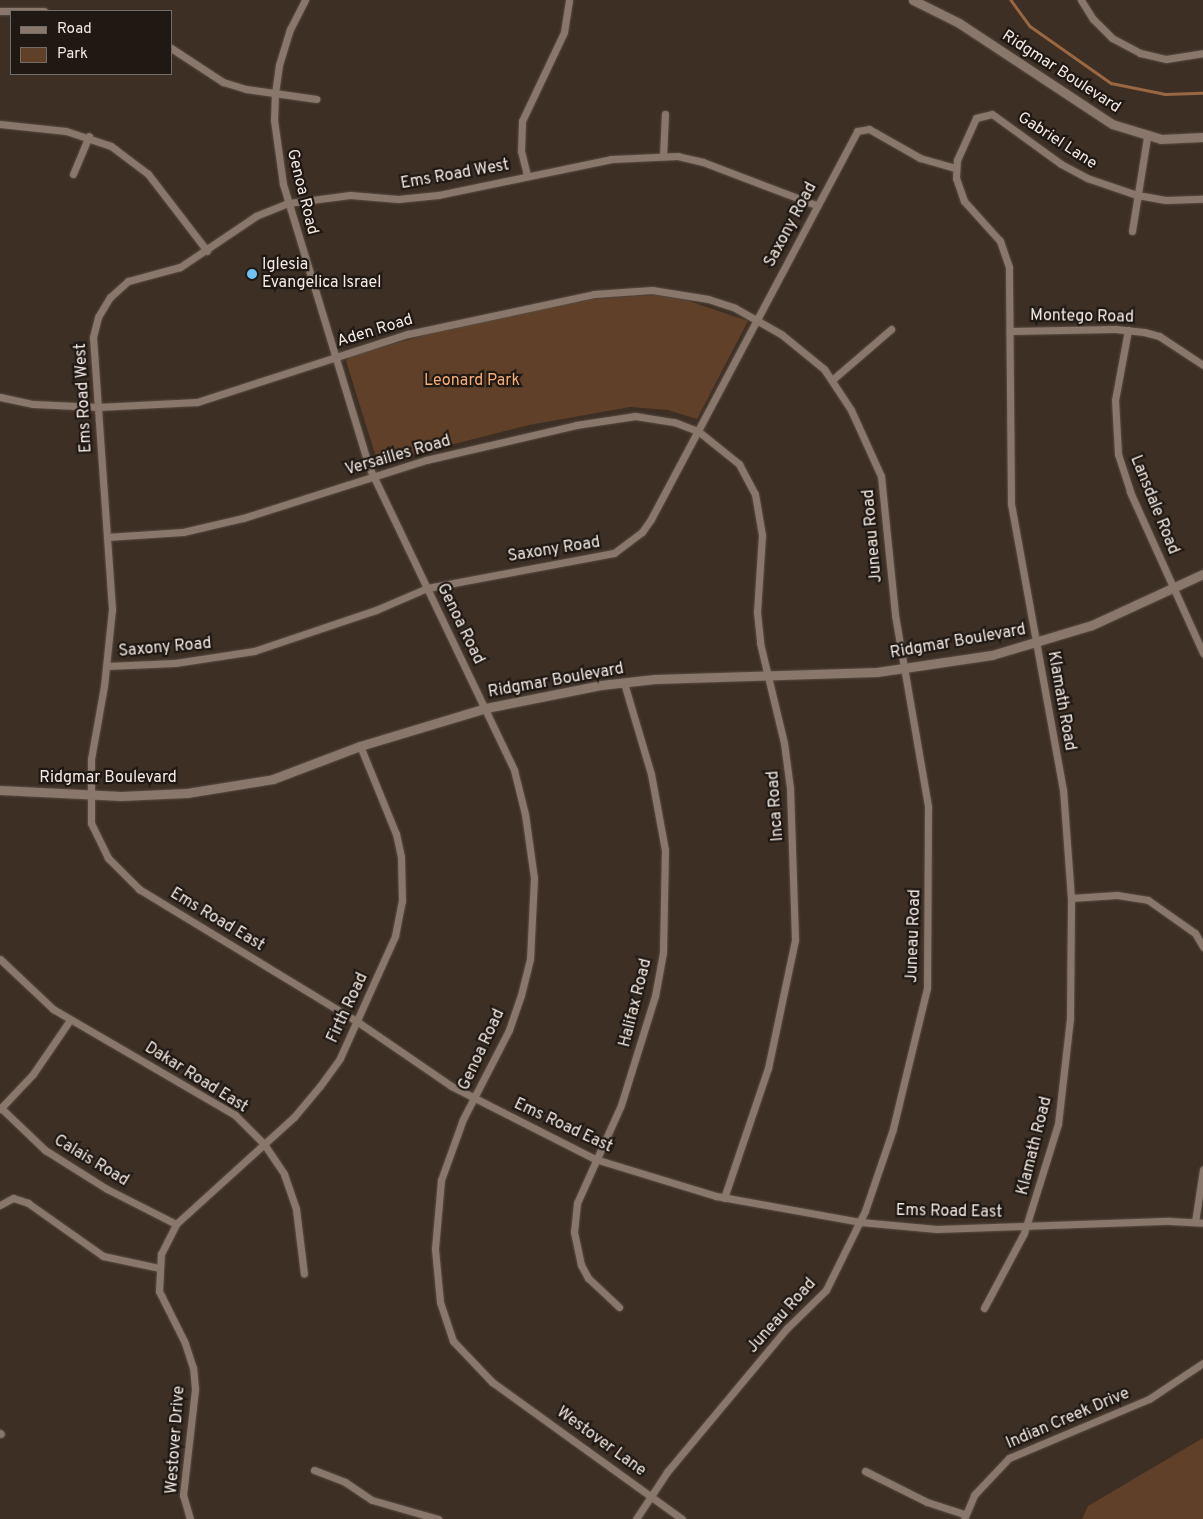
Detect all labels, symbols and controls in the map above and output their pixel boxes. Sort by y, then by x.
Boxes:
legend [10,10,172,75]
text: Road [57,20,92,39]
street label: Ridgmar Boulevard [998,27,1124,117]
text: Park [57,45,88,64]
street label: Gabriel Lane [1014,108,1100,174]
street label: Genoa Road [282,147,322,237]
street label: Ems Road West [399,156,511,194]
street label: Saxony Road [761,179,821,271]
place label: Iglesia Evangelica Israel [262,255,381,293]
marker: Iglesia Evangelica Israel [246,268,258,280]
street label: Montego Road [1030,306,1134,328]
street label: Aden Road [335,310,415,352]
street label: Ems Road West [72,343,96,453]
park label: Leonard Park [424,371,520,391]
street label: Versailles Road [343,432,453,480]
street label: Lansdale Road [1125,453,1183,557]
street label: Juneau Road [859,488,887,584]
street label: Saxony Road [507,533,601,567]
street label: Genoa Road [432,581,488,667]
street label: Ridgmar Boulevard [889,621,1027,663]
street label: Saxony Road [118,634,212,662]
street label: Klamath Road [1043,650,1079,752]
street label: Ridgmar Boulevard [487,660,625,702]
street label: Ridgmar Boulevard [39,768,177,788]
street label: Inca Road [764,770,788,842]
street label: Ems Road East [166,884,268,956]
street label: Juneau Road [903,889,925,983]
street label: Halifax Road [616,957,656,1049]
street label: Firth Road [323,970,373,1046]
street label: Genoa Road [455,1006,509,1094]
street label: Dakar Road East [141,1039,251,1117]
street label: Ems Road East [511,1095,615,1157]
street label: Klamath Road [1014,1095,1056,1197]
street label: Calais Road [50,1131,132,1191]
street label: Ems Road East [896,1201,1002,1223]
street label: Juneau Road [743,1275,821,1357]
street label: Indian Creek Drive [1003,1384,1133,1454]
street label: Westover Drive [163,1385,189,1495]
street label: Westover Lane [553,1403,649,1481]

